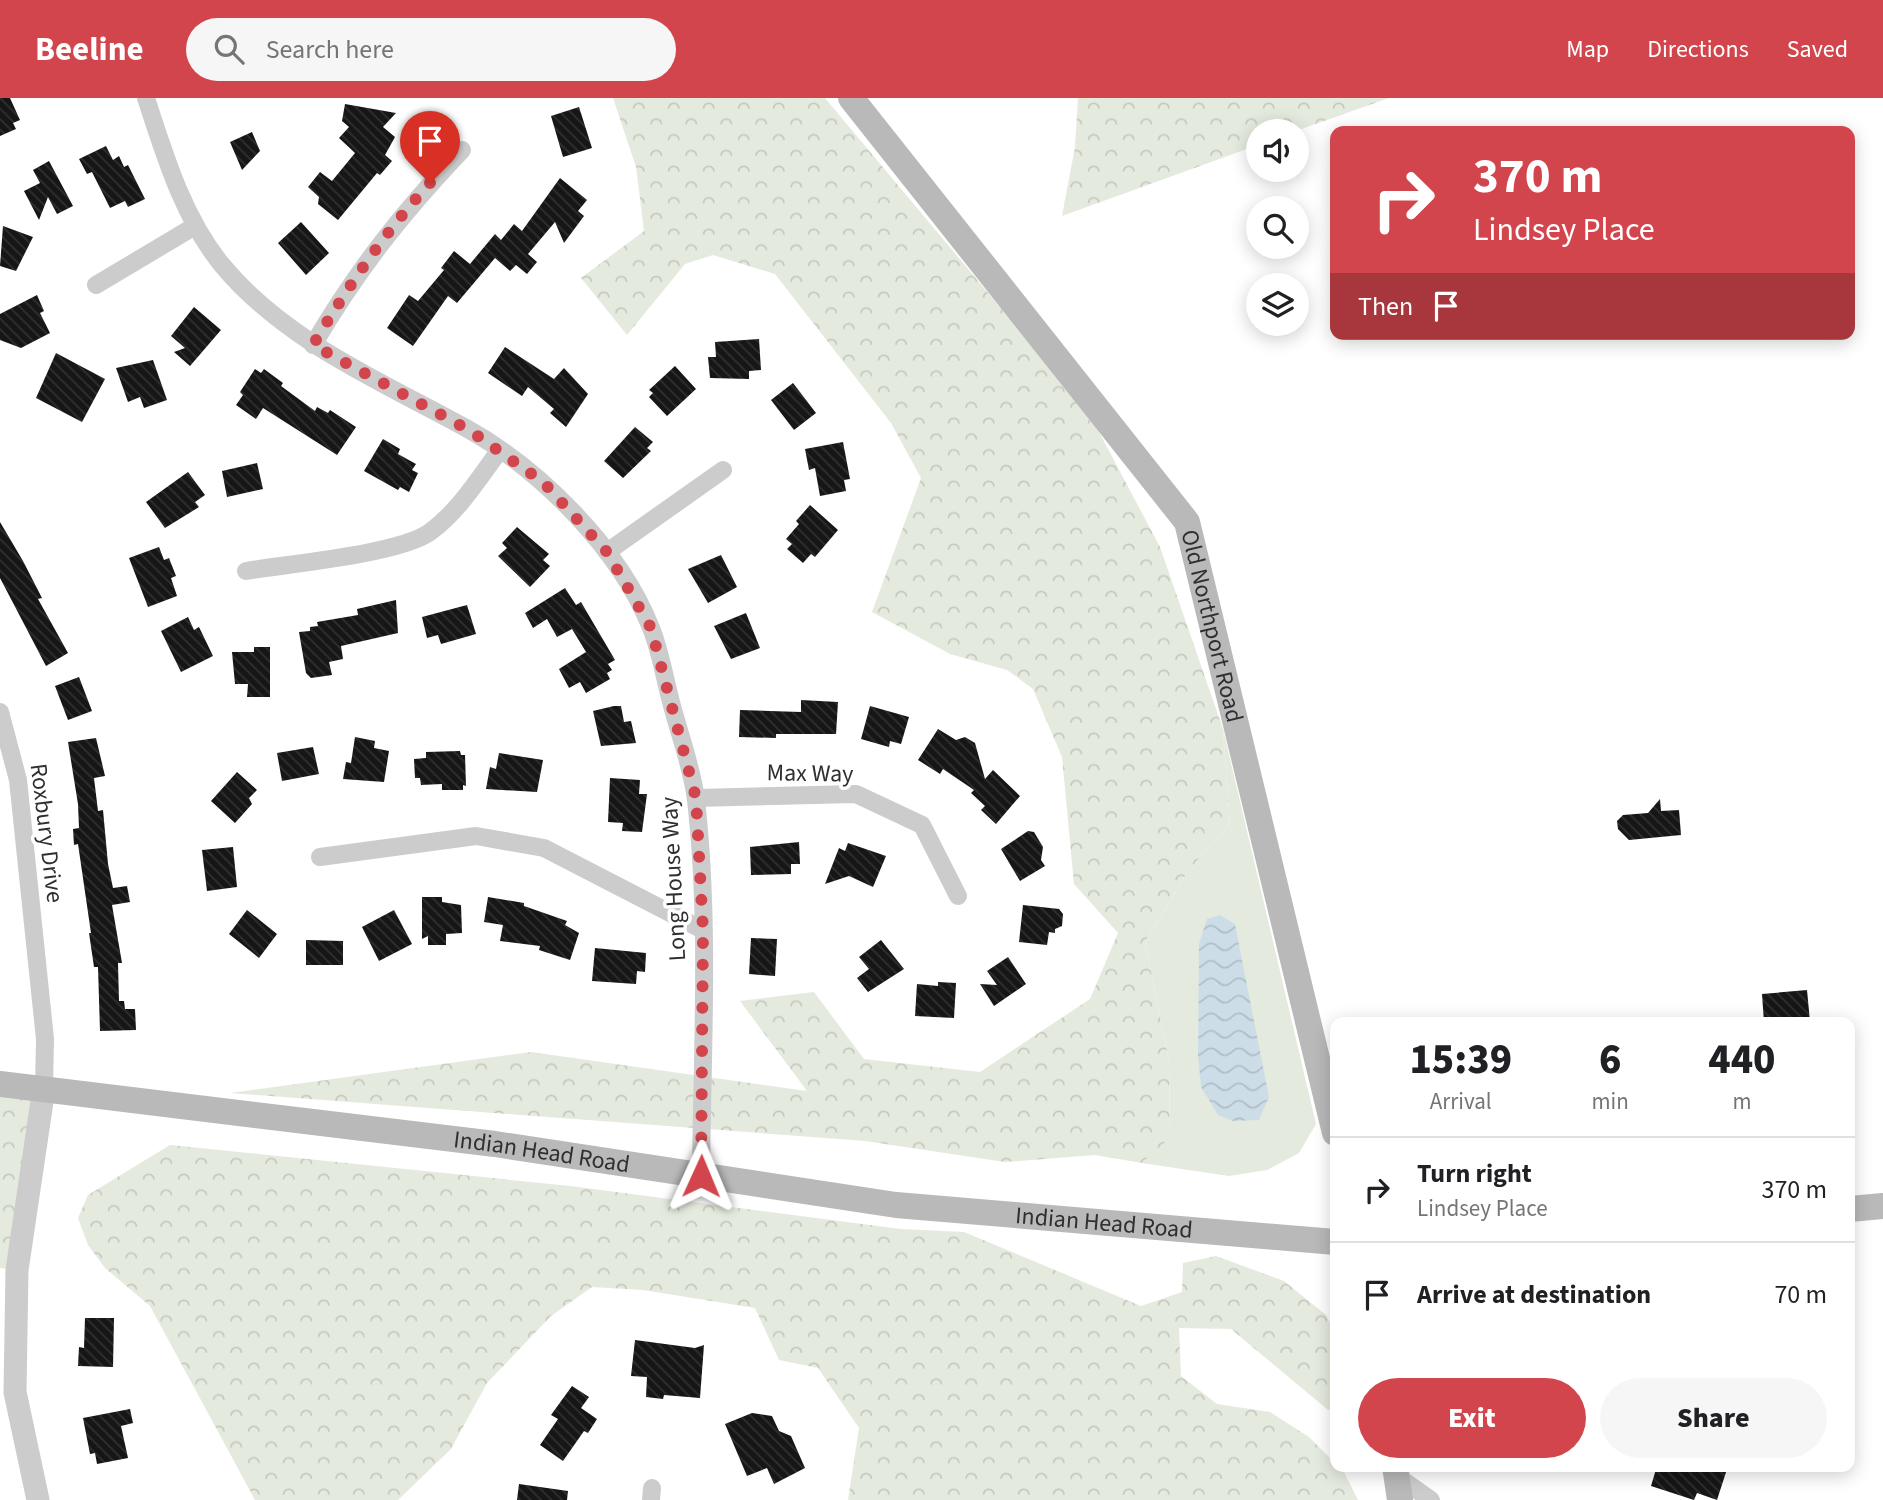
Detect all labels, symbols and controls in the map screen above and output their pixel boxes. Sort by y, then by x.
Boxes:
search box [186,18,676,81]
text: Beeline [35,26,144,73]
icon: search [210,30,248,68]
text: Search here [266,31,394,68]
text: Map [1566,32,1609,67]
text: Directions [1647,32,1749,67]
text: Saved [1787,32,1848,67]
pin [400,111,460,183]
map controls [1246,119,1309,336]
button: sound [1246,119,1309,182]
icon: arrive [411,122,449,160]
text: 370 m [1473,142,1602,212]
icon: right [1358,154,1449,245]
button: search [1246,196,1309,259]
text: Lindsey Place [1473,207,1655,253]
button: layers [1246,273,1309,336]
icon: arrive [1427,287,1465,325]
text: Then [1358,288,1413,325]
street label: Old Northport Road [1171,526,1252,726]
street label: Max Way [766,755,854,792]
street label: Roxbury Drive [21,761,72,905]
street label: Long House Way [652,796,695,962]
text: 15:39 [1409,1030,1512,1090]
text: 6 [1599,1030,1621,1090]
text: 440 [1708,1030,1776,1090]
text: Arrival [1430,1085,1492,1118]
text: min [1592,1085,1629,1118]
text: m [1732,1085,1751,1118]
street label: Indian Head Road [452,1122,632,1182]
position arrow [664,1139,738,1213]
text: Turn right [1417,1155,1532,1192]
icon: right [1358,1171,1396,1209]
text: 370 m [1761,1171,1827,1208]
text: Lindsey Place [1417,1192,1548,1225]
street label: Indian Head Road [1014,1198,1194,1248]
icon: arrive [1358,1276,1396,1314]
text: Arrive at destination [1417,1276,1651,1313]
text: 70 m [1774,1276,1827,1313]
button: Exit [1358,1378,1586,1458]
button: Share [1600,1378,1827,1458]

